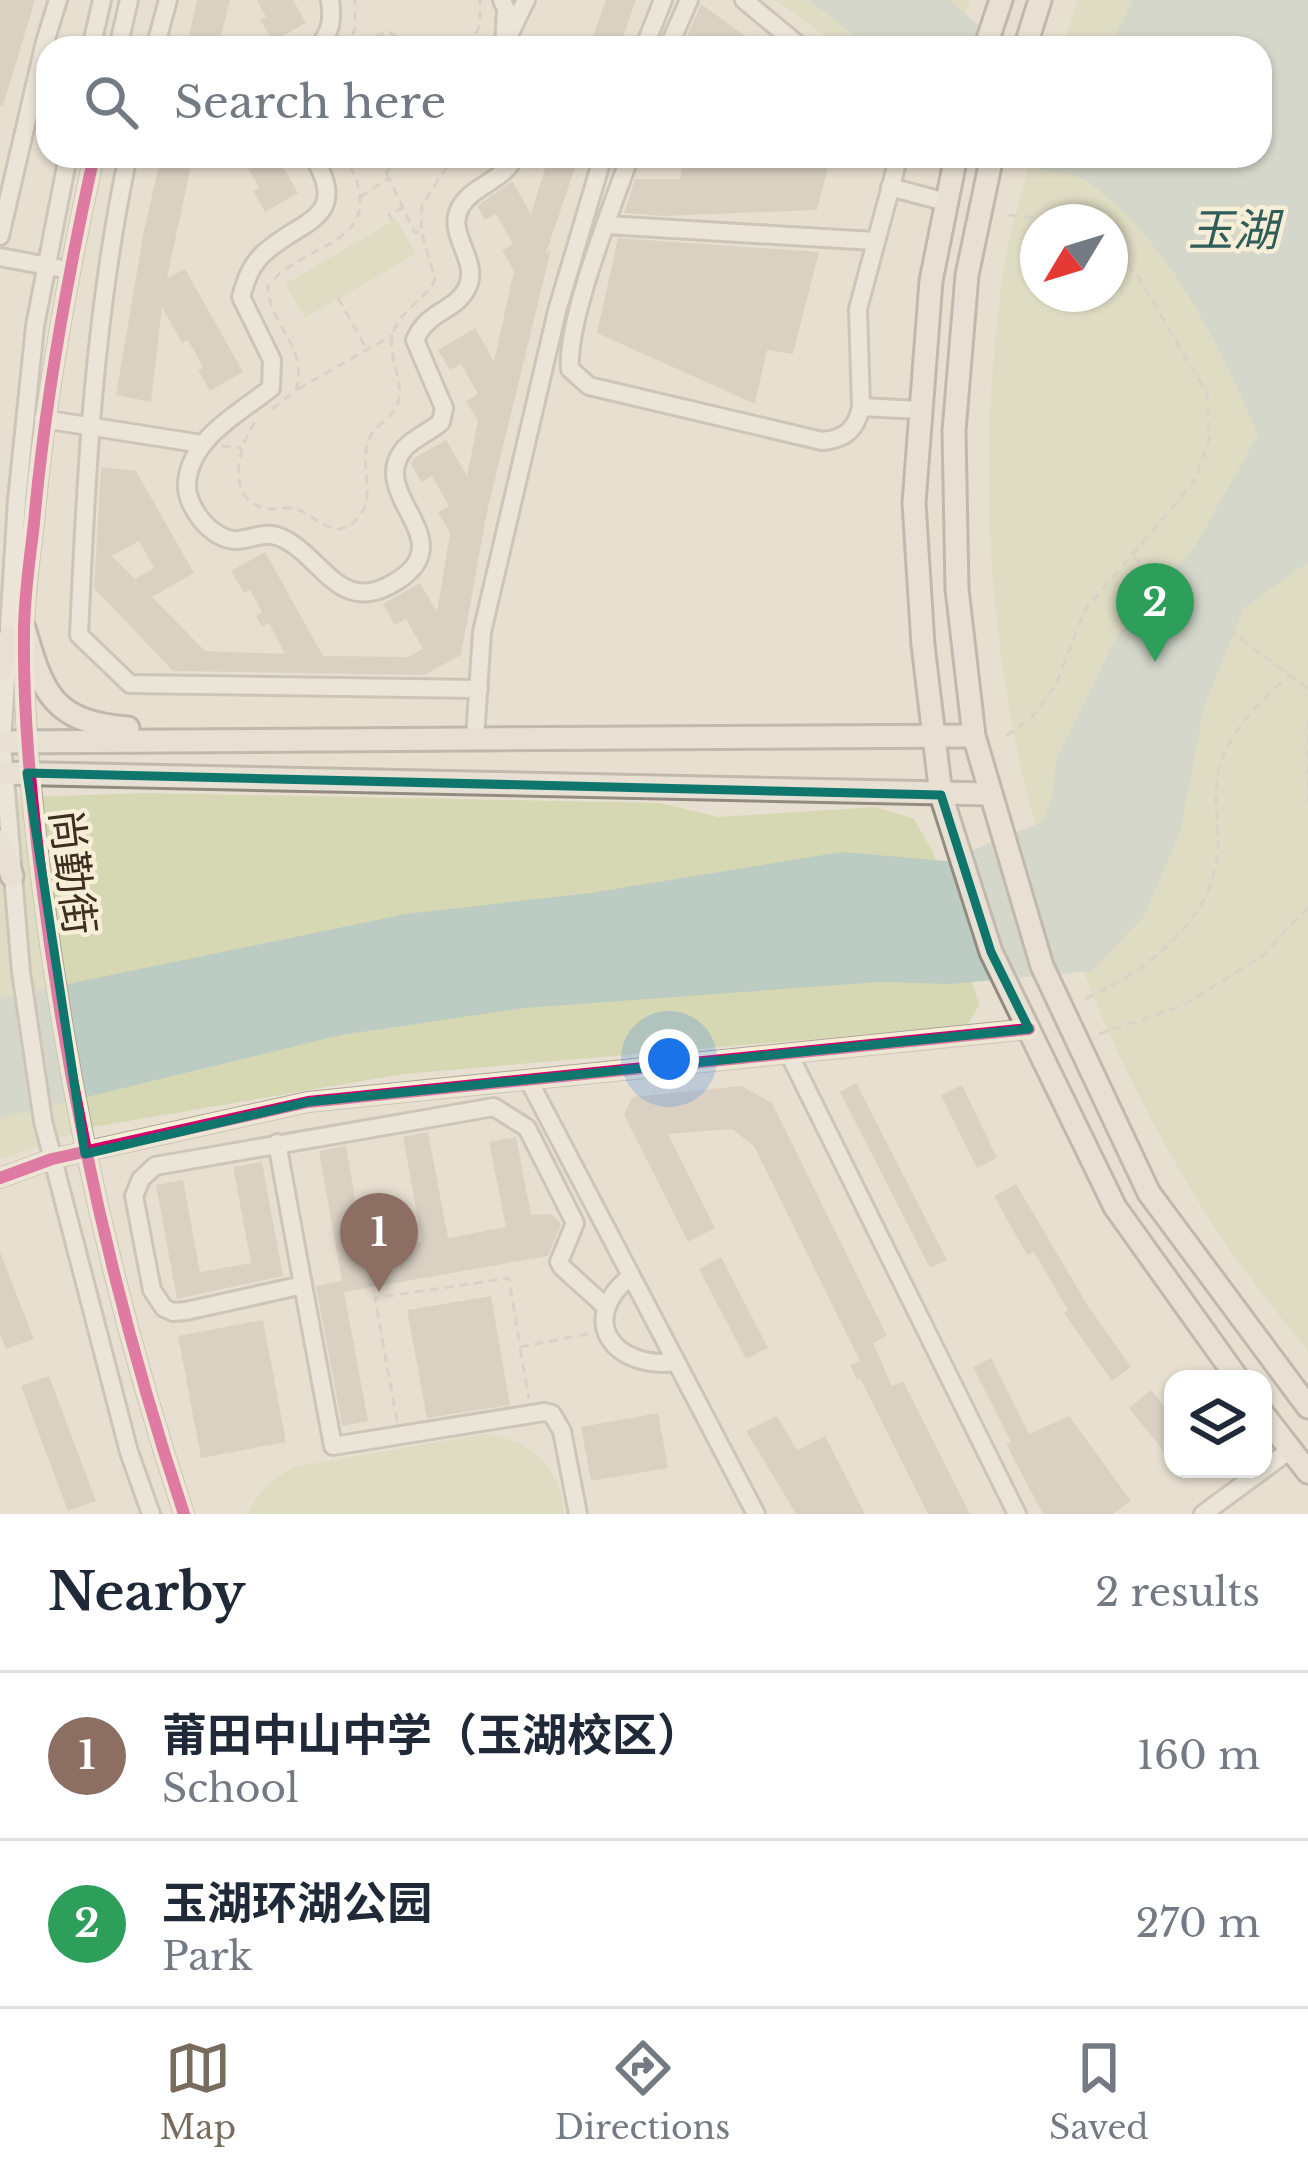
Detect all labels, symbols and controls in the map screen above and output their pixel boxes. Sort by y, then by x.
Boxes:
search box [36,36,1272,168]
icon: search [78,69,144,135]
text: Search here [174,74,446,130]
water label: 玉湖 [1188,202,1284,258]
north arrow [1020,204,1128,312]
pin: 2 [1116,563,1194,662]
street label: 尚勤街 [40,806,106,938]
your location [639,1029,699,1089]
pin: 1 [340,1193,418,1292]
map controls [1164,1370,1272,1478]
button: layers [1164,1370,1272,1478]
text: Nearby [48,1561,245,1624]
text: 2 results [1095,1568,1260,1617]
text: 莆田中山中学（玉湖校区） [162,1707,702,1763]
text: 1 [78,1731,96,1780]
text: 160 m [1137,1731,1260,1780]
text: School [162,1764,299,1813]
text: 玉湖环湖公园 [162,1875,432,1931]
text: 2 [74,1899,100,1948]
text: 270 m [1136,1899,1260,1948]
text: Park [162,1932,253,1981]
tab: Map [159,2035,236,2148]
tab: Directions [555,2035,730,2148]
tab: Saved [1049,2035,1149,2148]

